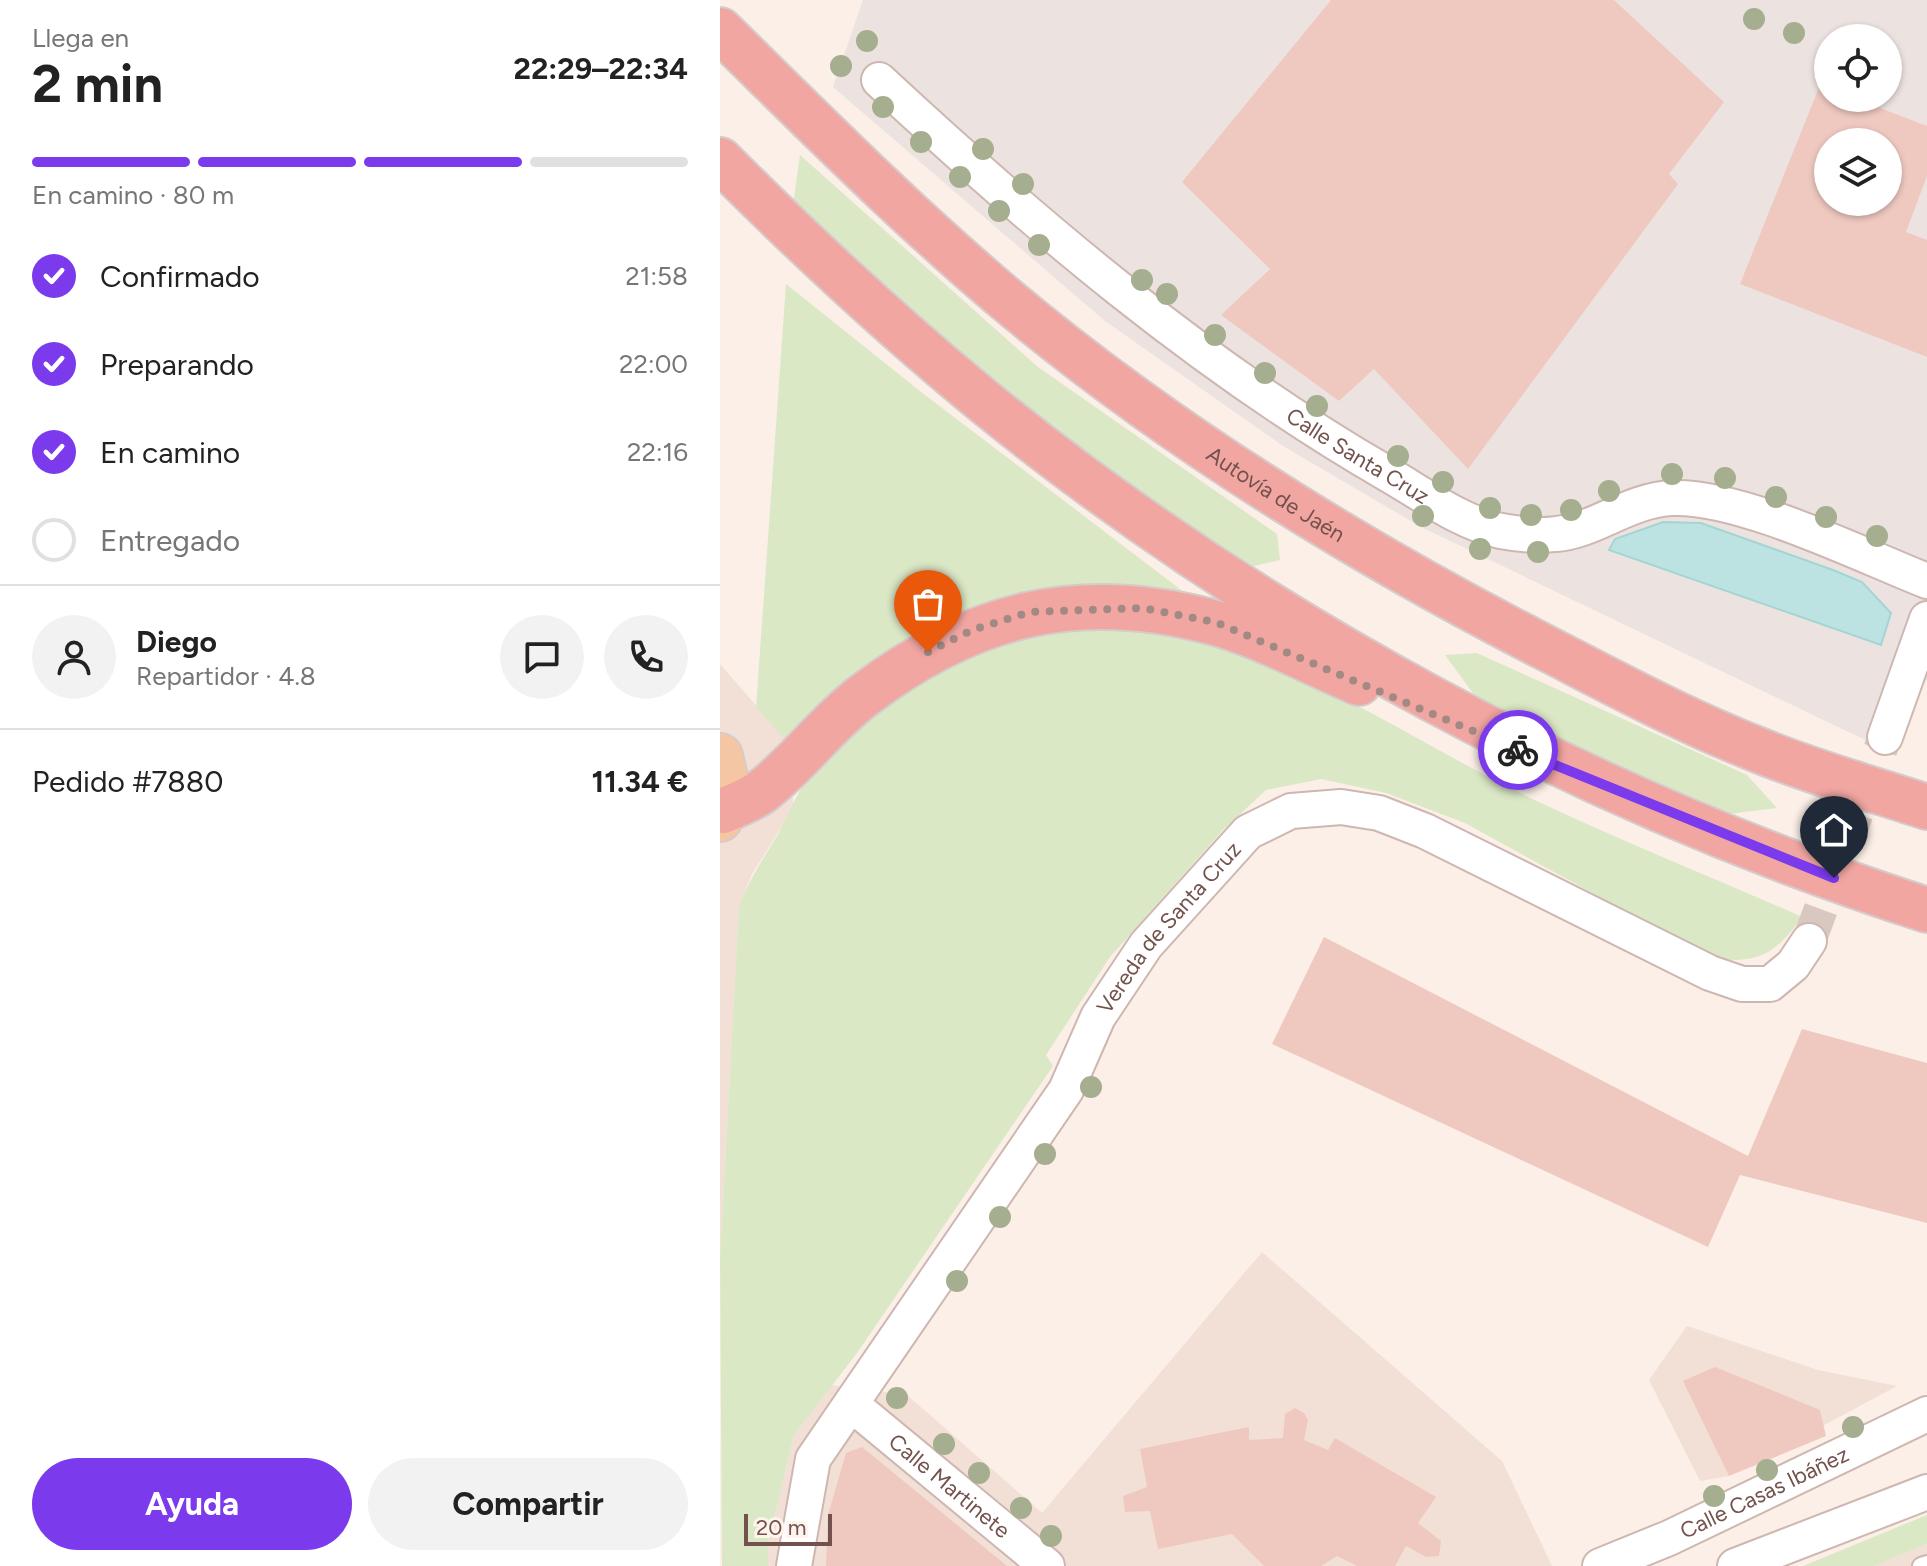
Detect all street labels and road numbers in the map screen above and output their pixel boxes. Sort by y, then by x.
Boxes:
street label: Calle Santa Cruz [1281,402,1434,510]
street label: Autovía de Jaén [1201,440,1350,548]
street label: Vereda de Santa Cruz [1091,836,1247,1019]
street label: Calle Martinete [883,1428,1016,1544]
street label: Calle Casas Ibáñez [1676,1441,1853,1545]

